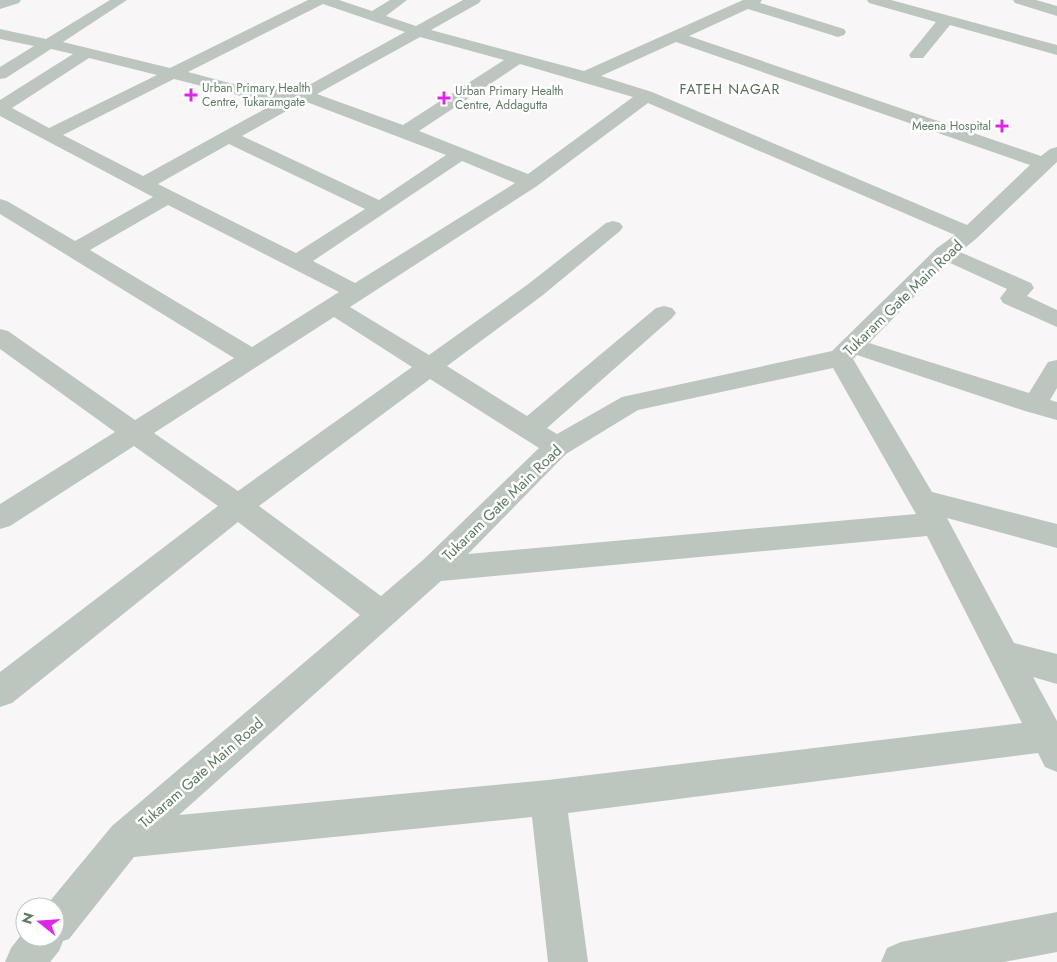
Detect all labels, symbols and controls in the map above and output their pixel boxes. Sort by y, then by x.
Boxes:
place label: Urban Primary Health Centre, Tukaramgate [202,79,311,111]
district label: FATEH NAGAR [680,79,780,99]
place label: Urban Primary Health Centre, Addagutta [455,82,564,114]
marker: Urban Primary Health Centre, Tukaramgate [184,88,198,102]
marker: Urban Primary Health Centre, Addagutta [437,91,451,105]
place label: Meena Hospital [912,117,991,135]
marker: Meena Hospital [995,119,1009,133]
street label: Tukaram Gate Main Road [838,235,968,361]
street label: Tukaram Gate Main Road [437,440,567,566]
street label: Tukaram Gate Main Road [134,713,268,833]
north arrow [15,897,65,947]
text: N [16,910,39,926]

